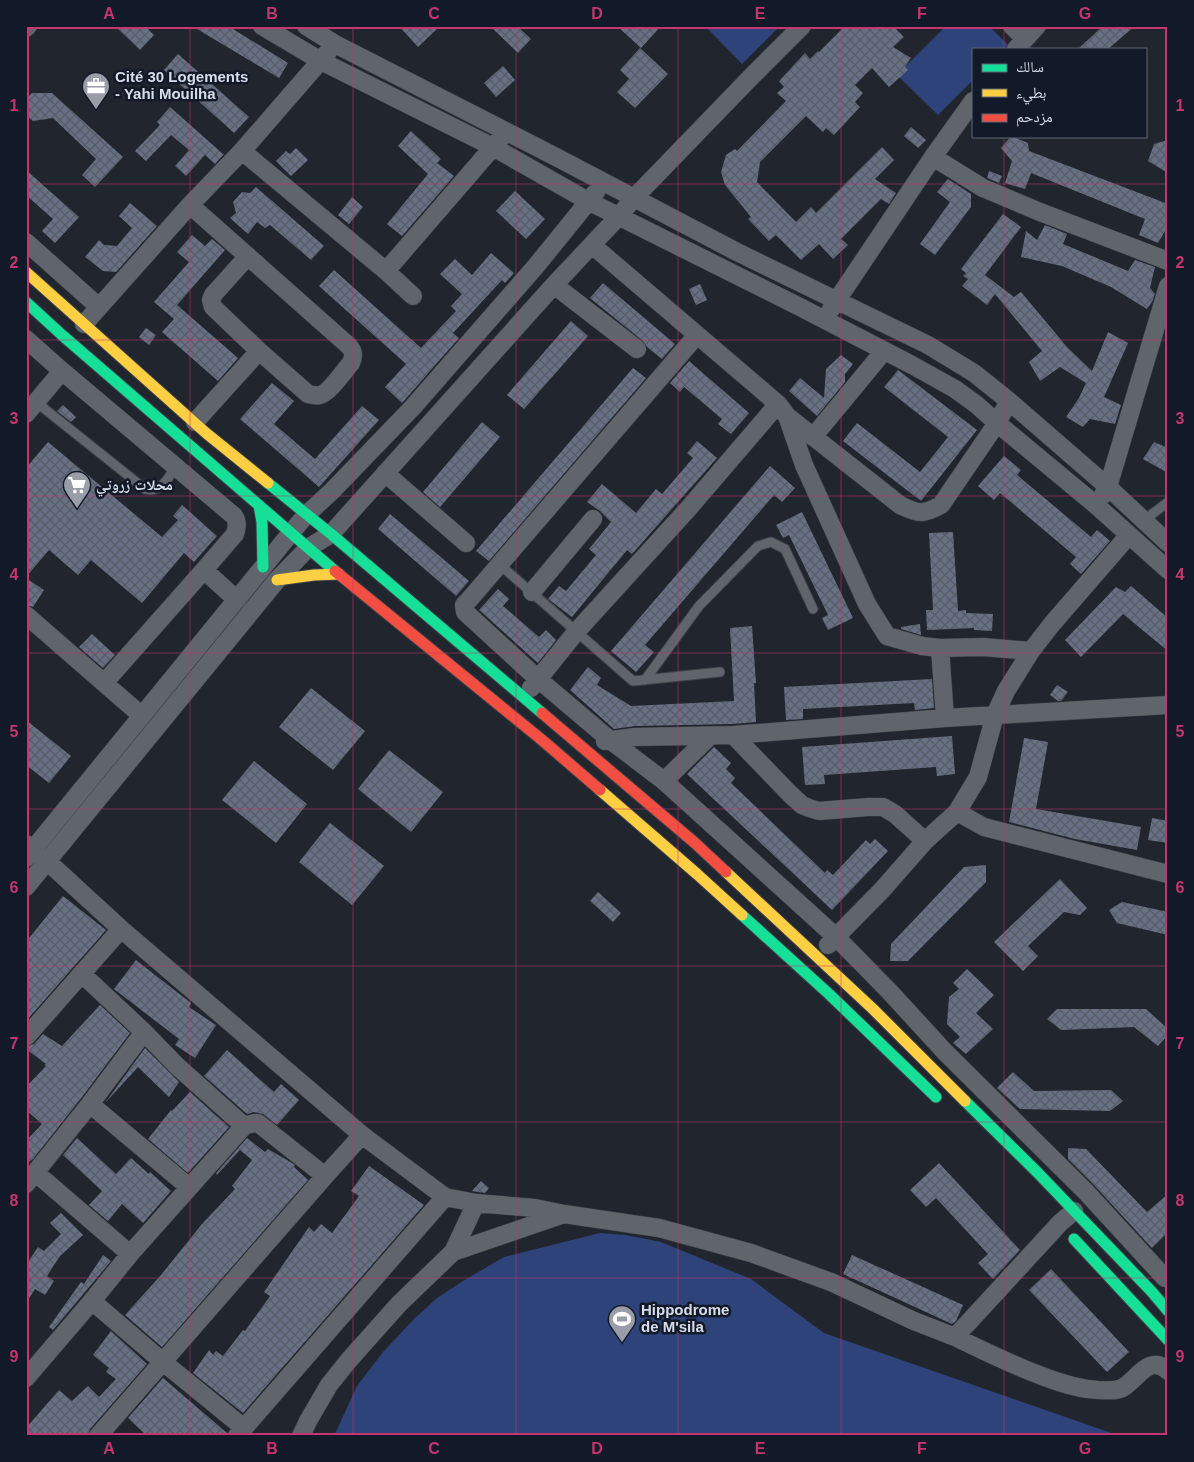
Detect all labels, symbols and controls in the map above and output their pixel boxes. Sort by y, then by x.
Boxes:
text: A [103,5,115,22]
text: B [266,5,278,22]
text: C [428,5,440,22]
text: D [591,5,603,22]
text: E [755,5,766,22]
text: F [917,5,927,22]
text: G [1079,5,1091,22]
legend [972,48,1146,138]
text: سالك [1016,58,1044,75]
place label: Cité 30 Logements - Yahi Mouilha [115,68,248,102]
office icon: Cité 30 Logements - Yahi Mouilha [81,71,111,110]
text: بطيء [1016,84,1046,105]
text: 1 [10,97,19,114]
text: 1 [1176,97,1185,114]
text: مزدحم [1016,108,1053,127]
text: 2 [10,254,19,271]
text: 2 [1176,254,1185,271]
text: 3 [10,410,19,427]
text: 3 [1176,410,1185,427]
supermarket icon: محلات زروتي [62,470,92,509]
place label: محلات زروتي [96,476,173,497]
text: 4 [10,566,19,583]
text: 4 [1176,566,1185,583]
text: 5 [10,723,19,740]
text: 5 [1176,723,1185,740]
text: 6 [10,879,19,896]
text: 6 [1176,879,1185,896]
text: 7 [10,1035,19,1052]
text: 7 [1176,1035,1185,1052]
text: 8 [10,1192,19,1209]
text: 8 [1176,1192,1185,1209]
place label: Hippodrome de M'sila [641,1301,729,1335]
sports icon: Hippodrome de M'sila [607,1304,637,1343]
text: 9 [10,1348,19,1365]
text: 9 [1176,1348,1185,1365]
text: A [103,1440,115,1457]
text: B [266,1440,278,1457]
text: C [428,1440,440,1457]
text: D [591,1440,603,1457]
text: E [755,1440,766,1457]
text: F [917,1440,927,1457]
text: G [1079,1440,1091,1457]

